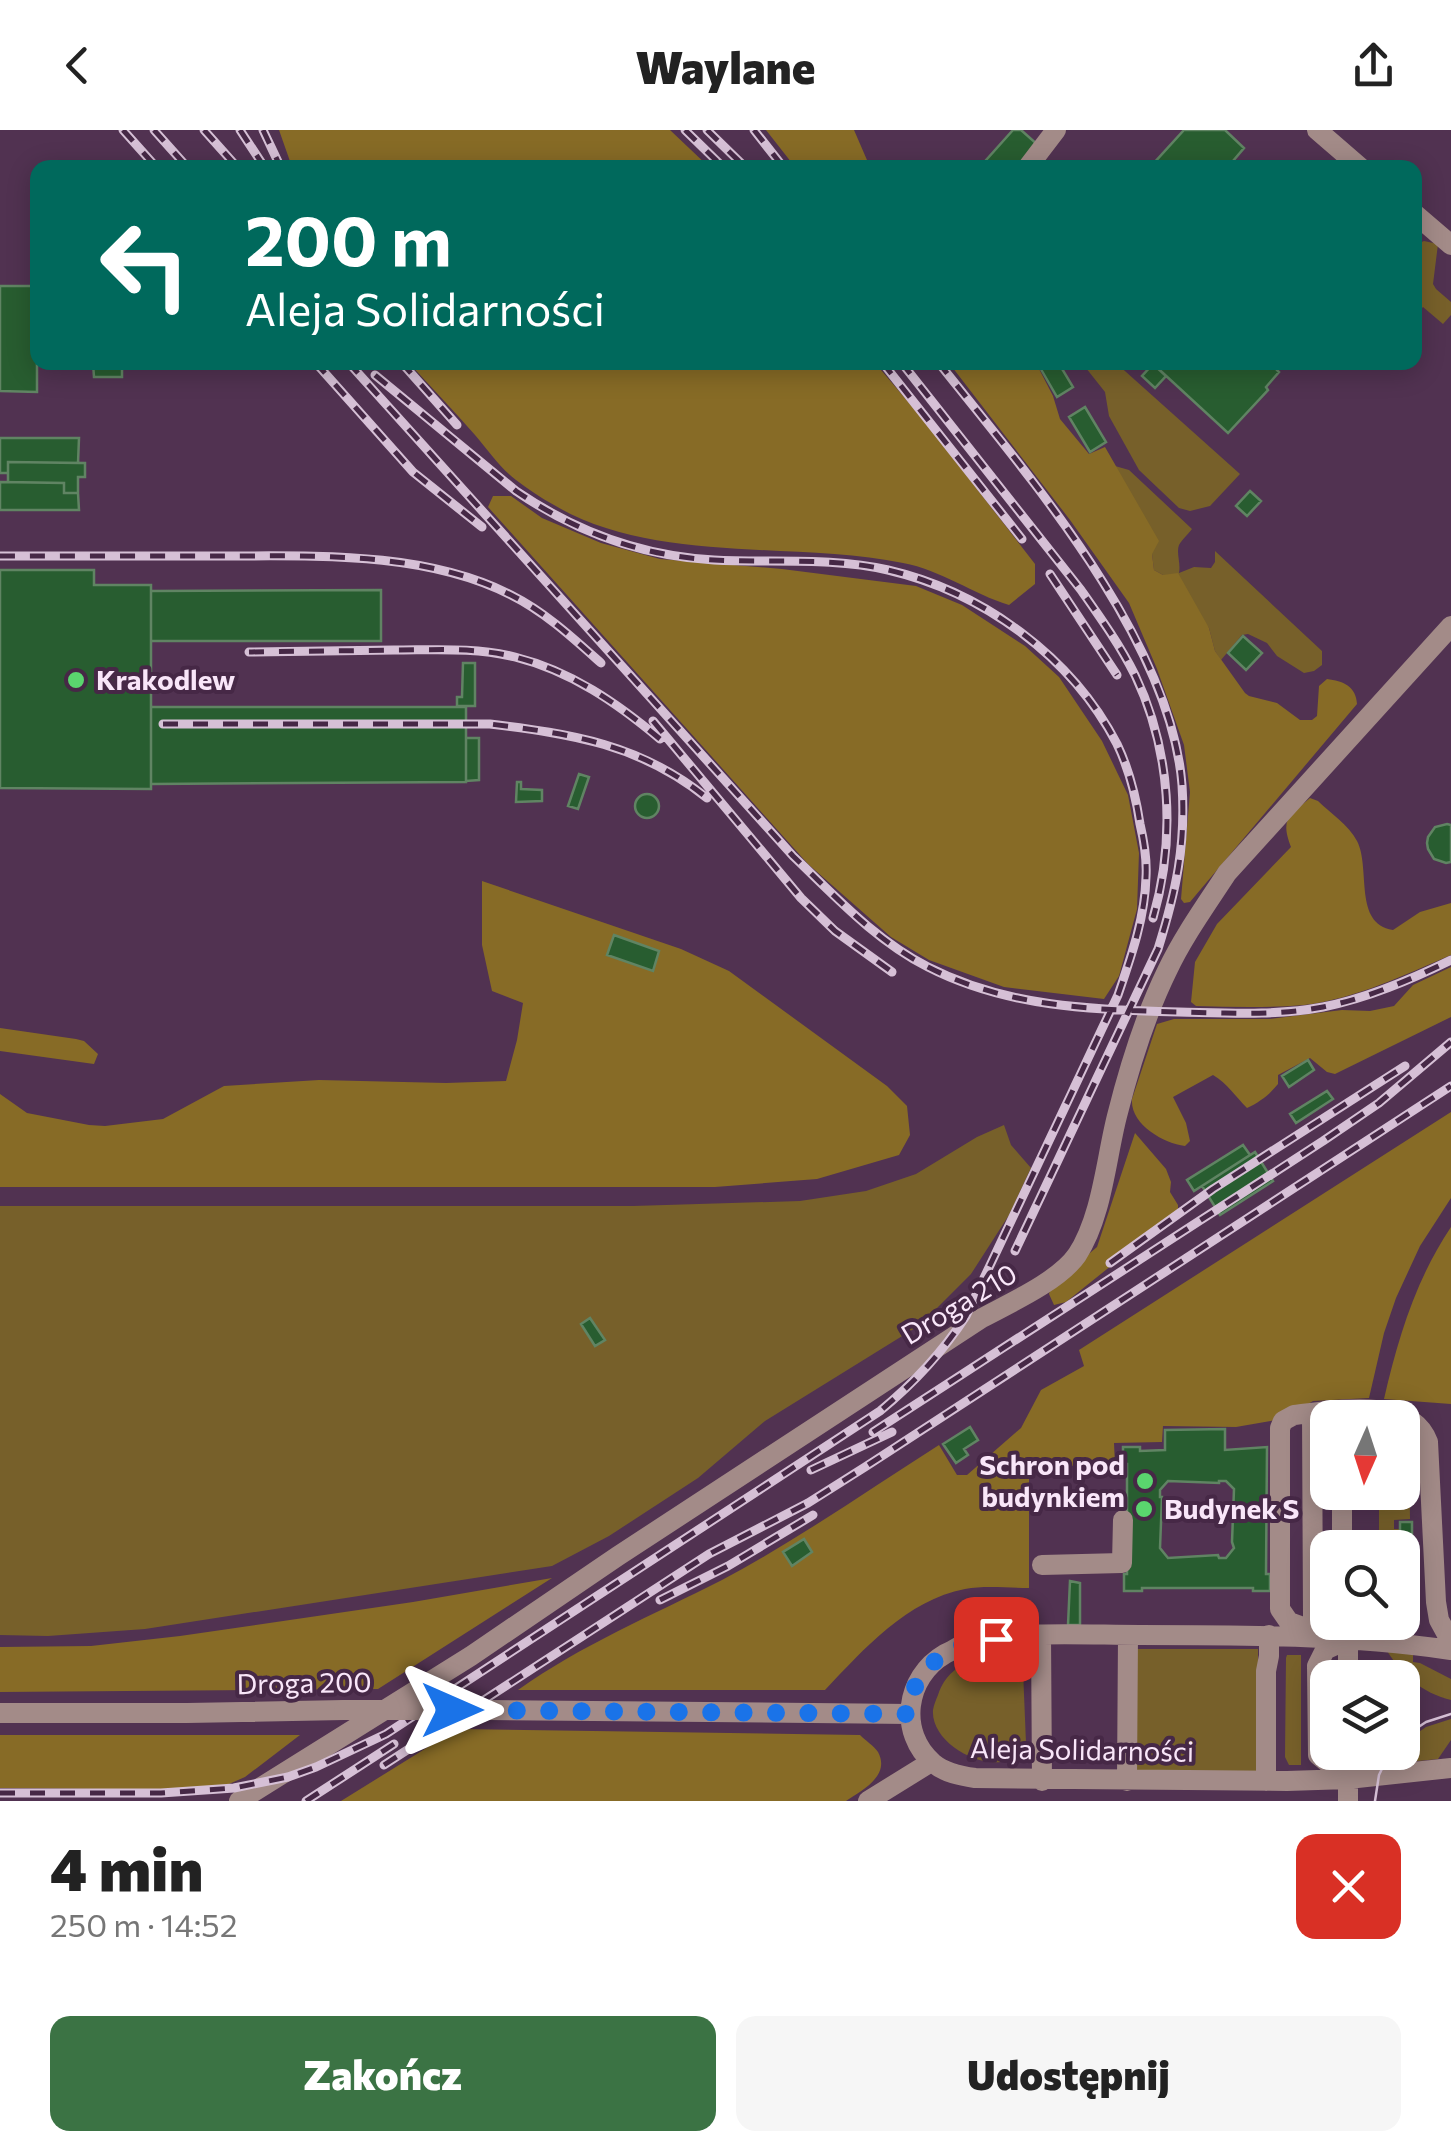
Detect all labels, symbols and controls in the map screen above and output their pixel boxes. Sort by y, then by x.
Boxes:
icon: back [50,38,105,93]
text: Waylane [636,38,815,93]
icon: share [1346,38,1401,93]
text: 200 m [245,195,452,280]
icon: left [80,200,210,330]
text: Aleja Solidarności [245,280,605,335]
place label: Krakodlew [96,662,235,696]
marker: Krakodlew [65,669,87,691]
street label: Droga 210 [895,1255,1022,1351]
north arrow [1310,1400,1420,1510]
map controls [1310,1400,1420,1770]
place label: Schron pod budynkiem [979,1447,1125,1513]
marker: Schron pod budynkiem [1134,1470,1156,1492]
place label: Budynek S [1164,1491,1299,1525]
marker: Budynek S [1133,1498,1155,1520]
button: search [1310,1530,1420,1640]
pin [954,1597,1039,1682]
icon: arrive [969,1612,1024,1667]
position arrow [400,1658,504,1762]
button: layers [1310,1660,1420,1770]
street label: Droga 200 [236,1664,372,1700]
street label: Aleja Solidarności [970,1730,1194,1768]
text: 4 min [50,1830,203,1903]
button: close [1296,1834,1401,1939]
text: 250 m · 14:52 [50,1904,237,1944]
button: Zakończ [50,2016,716,2131]
button: Udostępnij [736,2016,1401,2131]

